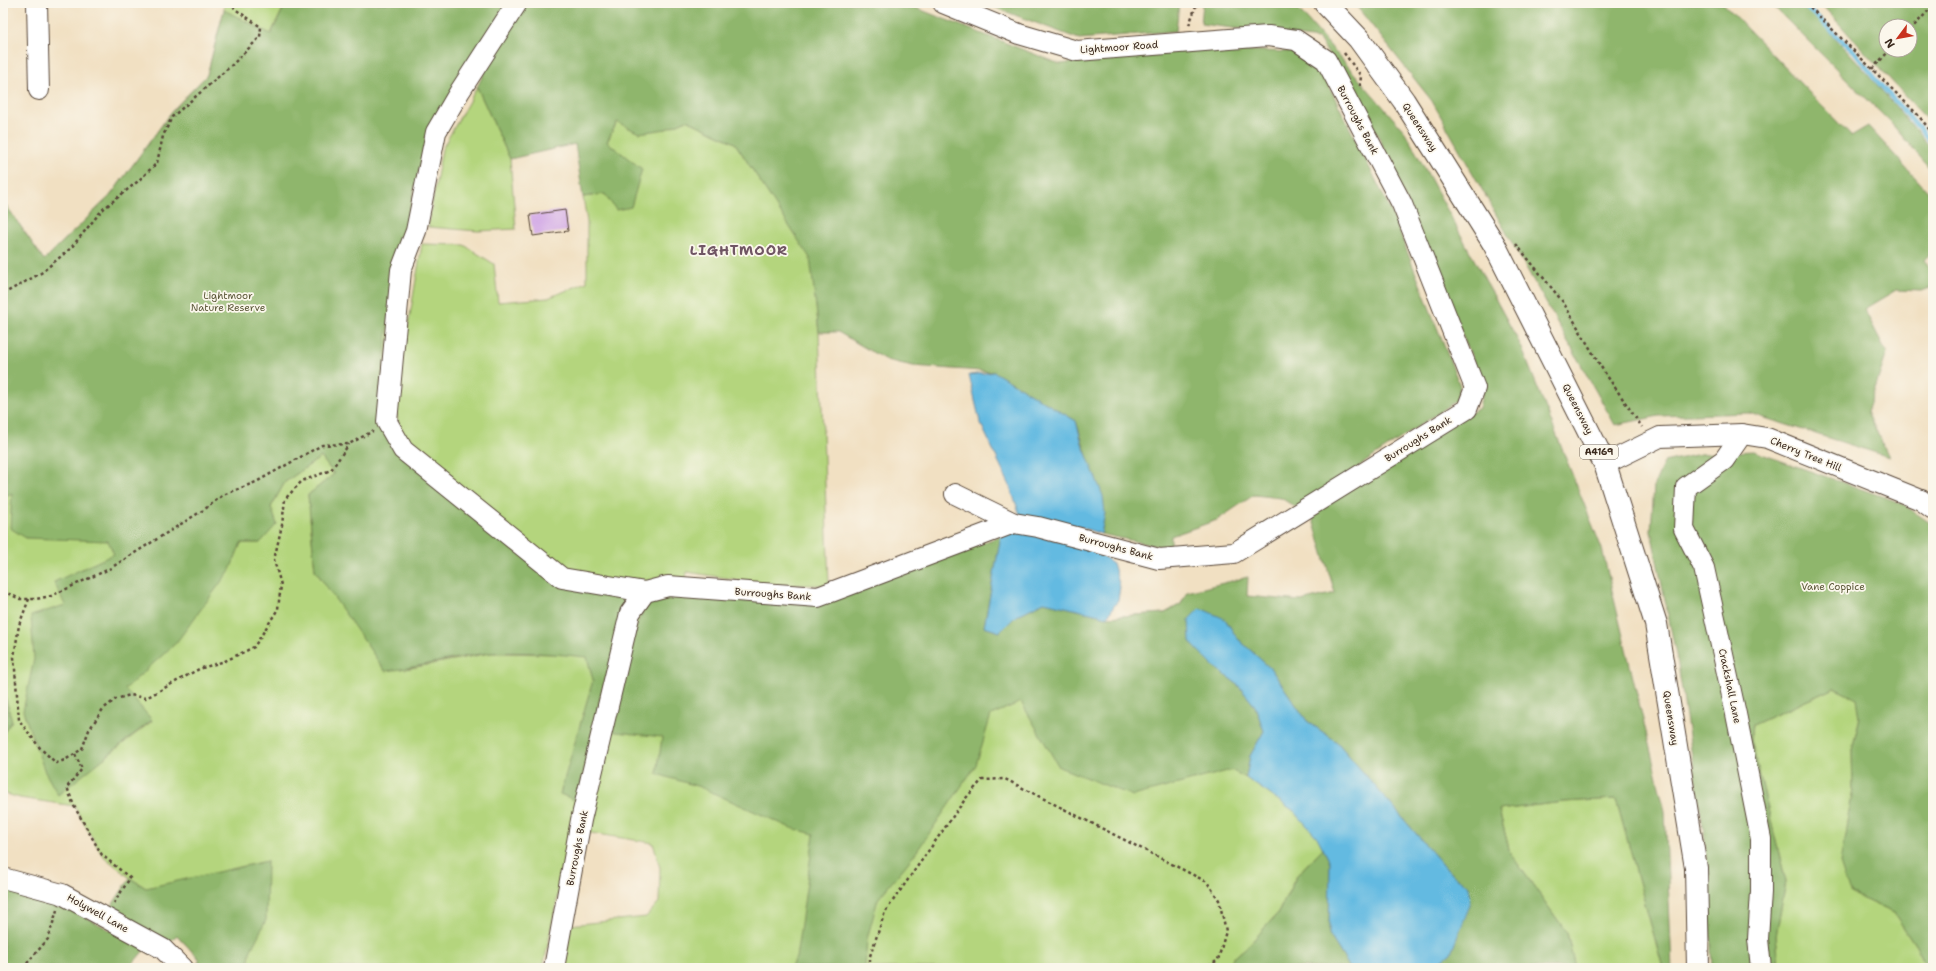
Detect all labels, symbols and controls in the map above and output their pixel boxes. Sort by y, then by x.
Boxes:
north arrow [1878,18,1918,58]
text: N [1881,35,1899,51]
street label: Lightmoor Road [1080,38,1159,56]
street label: Burroughs Bank [1334,83,1382,157]
street label: Queensway [1400,100,1441,154]
district label: LIGHTMOOR [690,241,788,259]
park label: Lightmoor Nature Reserve [191,289,266,314]
street label: Queensway [1560,381,1596,437]
street label: Burroughs Bank [1382,413,1454,465]
street label: Cherry Tree Hill [1768,434,1844,474]
road number: A4169 [1580,445,1618,459]
street label: Burroughs Bank [1077,531,1155,563]
park label: Vane Coppice [1801,580,1865,593]
street label: Burroughs Bank [734,585,812,603]
street label: Crackshall Lane [1716,647,1744,725]
street label: Queensway [1660,690,1682,747]
street label: Burroughs Bank [563,809,591,887]
street label: Holywell Lane [65,891,131,935]

